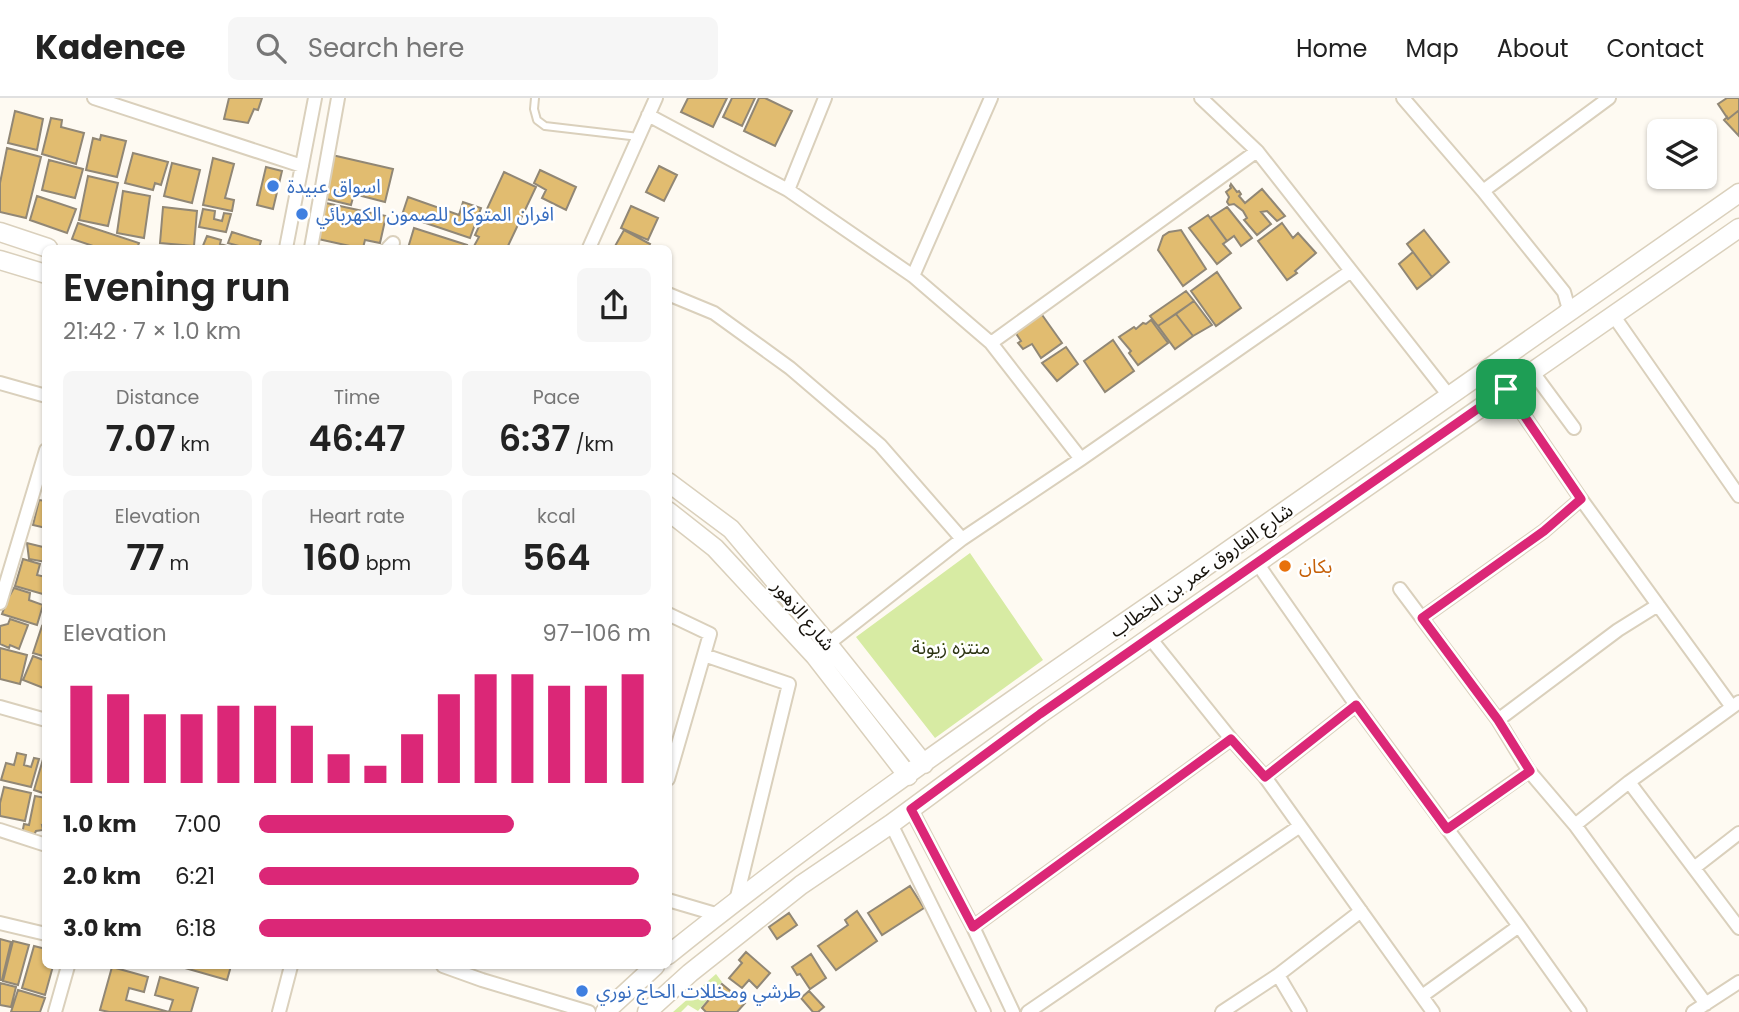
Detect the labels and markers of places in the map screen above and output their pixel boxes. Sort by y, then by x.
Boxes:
place label: اسواق عبيدة [287,173,381,200]
marker: اسواق عبيدة [265,178,281,194]
place label: افران المتوكل للصمون الكهربائي [316,201,554,229]
marker: افران المتوكل للصمون الكهربائي [294,206,310,222]
pin [1476,359,1536,419]
place label: بكان [1299,553,1332,580]
marker: بكان [1277,558,1293,574]
place label: طرشي ومخللات الحاج نوري [596,978,801,1006]
marker: طرشي ومخللات الحاج نوري [574,983,590,999]

